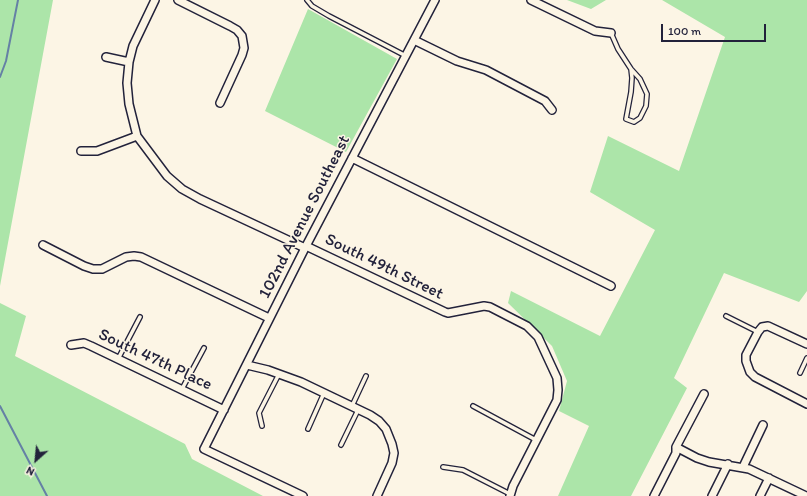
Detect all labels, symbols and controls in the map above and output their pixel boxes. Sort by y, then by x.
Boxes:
scale bar [663,16,768,42]
text: 100 m [668,24,701,38]
street label: 102nd Avenue Southeast [255,132,355,302]
street label: South 49th Street [321,229,447,305]
street label: South 47th Place [95,325,215,395]
north arrow [16,440,56,480]
text: N [24,464,37,479]

